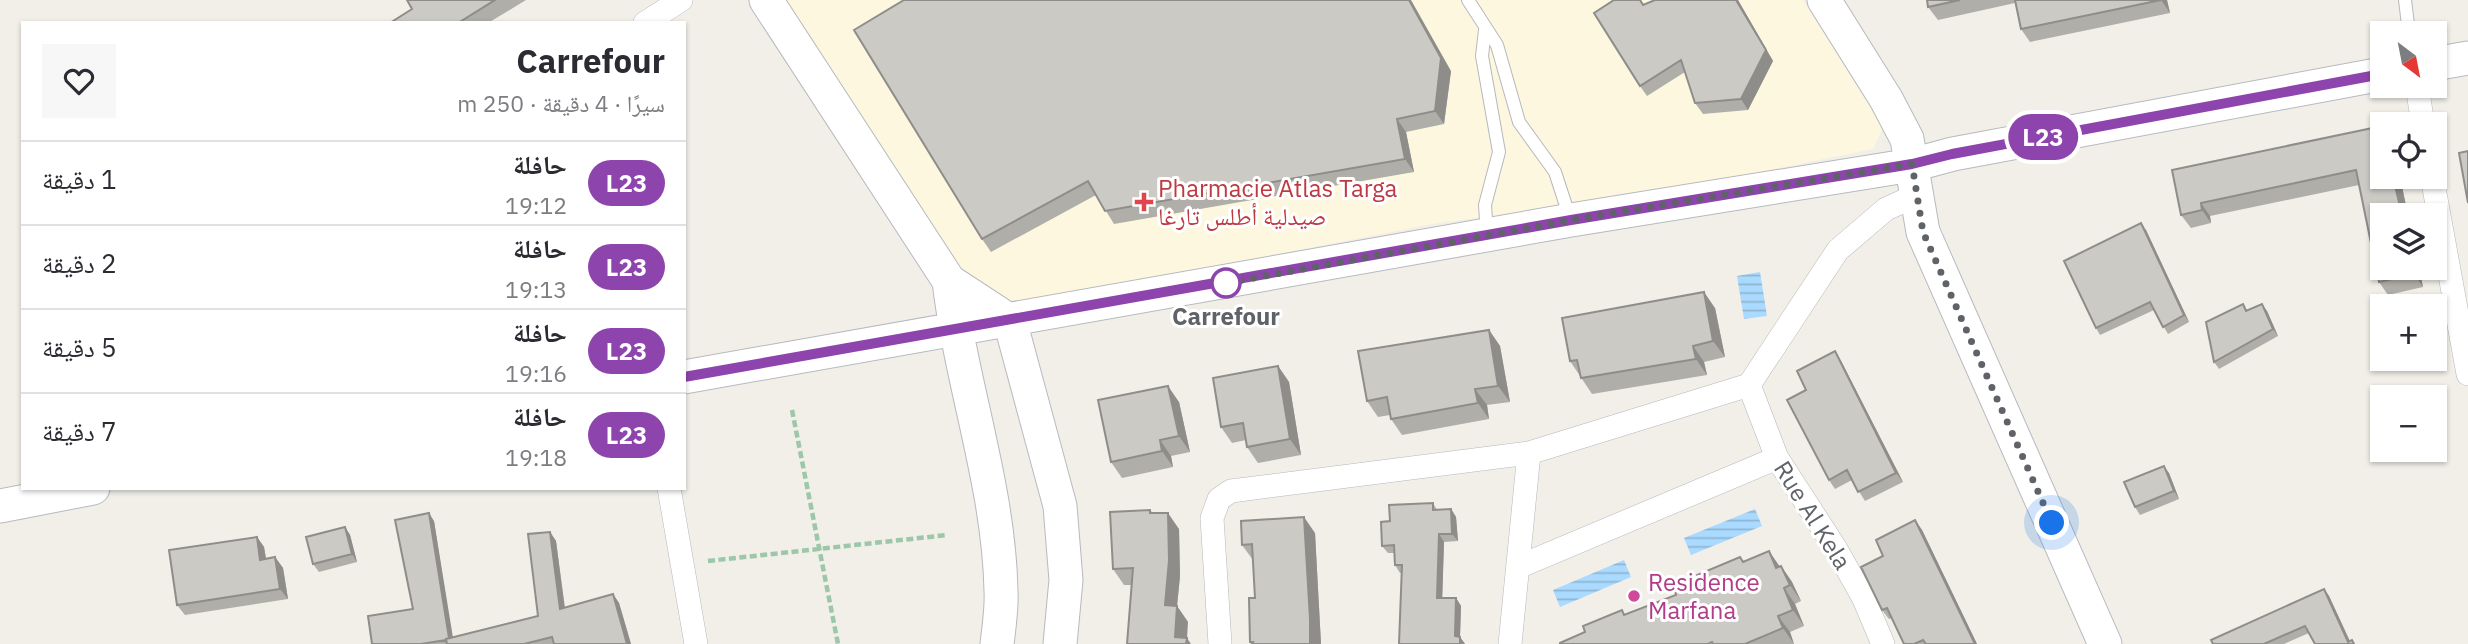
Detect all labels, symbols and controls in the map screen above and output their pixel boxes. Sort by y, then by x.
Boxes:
north arrow [2370,21,2446,98]
map controls [2370,21,2447,462]
text: Carrefour [516,39,665,82]
button: heart [42,44,116,118]
text: سيرًا · 4 دقيقة · 250 m [457,88,665,118]
button: locate [2370,112,2447,189]
line badge: L23 [2003,114,2083,160]
text: L23 [2022,121,2064,153]
text: حافلة [513,147,567,181]
text: 1 دقيقة [42,162,117,196]
text: L23 [606,167,647,199]
place label: Pharmacie Atlas Targa صيدلية أطلس تارغا [1158,172,1398,232]
text: 19:12 [505,190,567,220]
marker: Pharmacie Atlas Targa صيدلية أطلس تارغا [1136,194,1152,210]
button: layers [2370,203,2447,280]
text: حافلة [513,231,567,265]
text: 2 دقيقة [42,246,117,280]
text: L23 [606,251,647,283]
marker: Carrefour [1211,268,1241,298]
text: 19:13 [505,274,567,304]
button: + [2370,294,2447,371]
place label: Carrefour [1172,300,1280,332]
text: حافلة [513,315,567,349]
text: 5 دقيقة [42,330,117,364]
text: L23 [606,335,647,367]
text: 19:16 [505,358,567,388]
button: − [2370,385,2447,462]
text: حافلة [513,399,567,433]
text: 7 دقيقة [42,414,117,448]
text: L23 [606,419,647,451]
text: 19:18 [505,442,567,472]
street label: Rue Al Kela [1767,455,1859,576]
your location [2034,505,2069,540]
place label: Residence Marfana [1648,566,1760,626]
marker: Residence Marfana [1626,588,1642,604]

